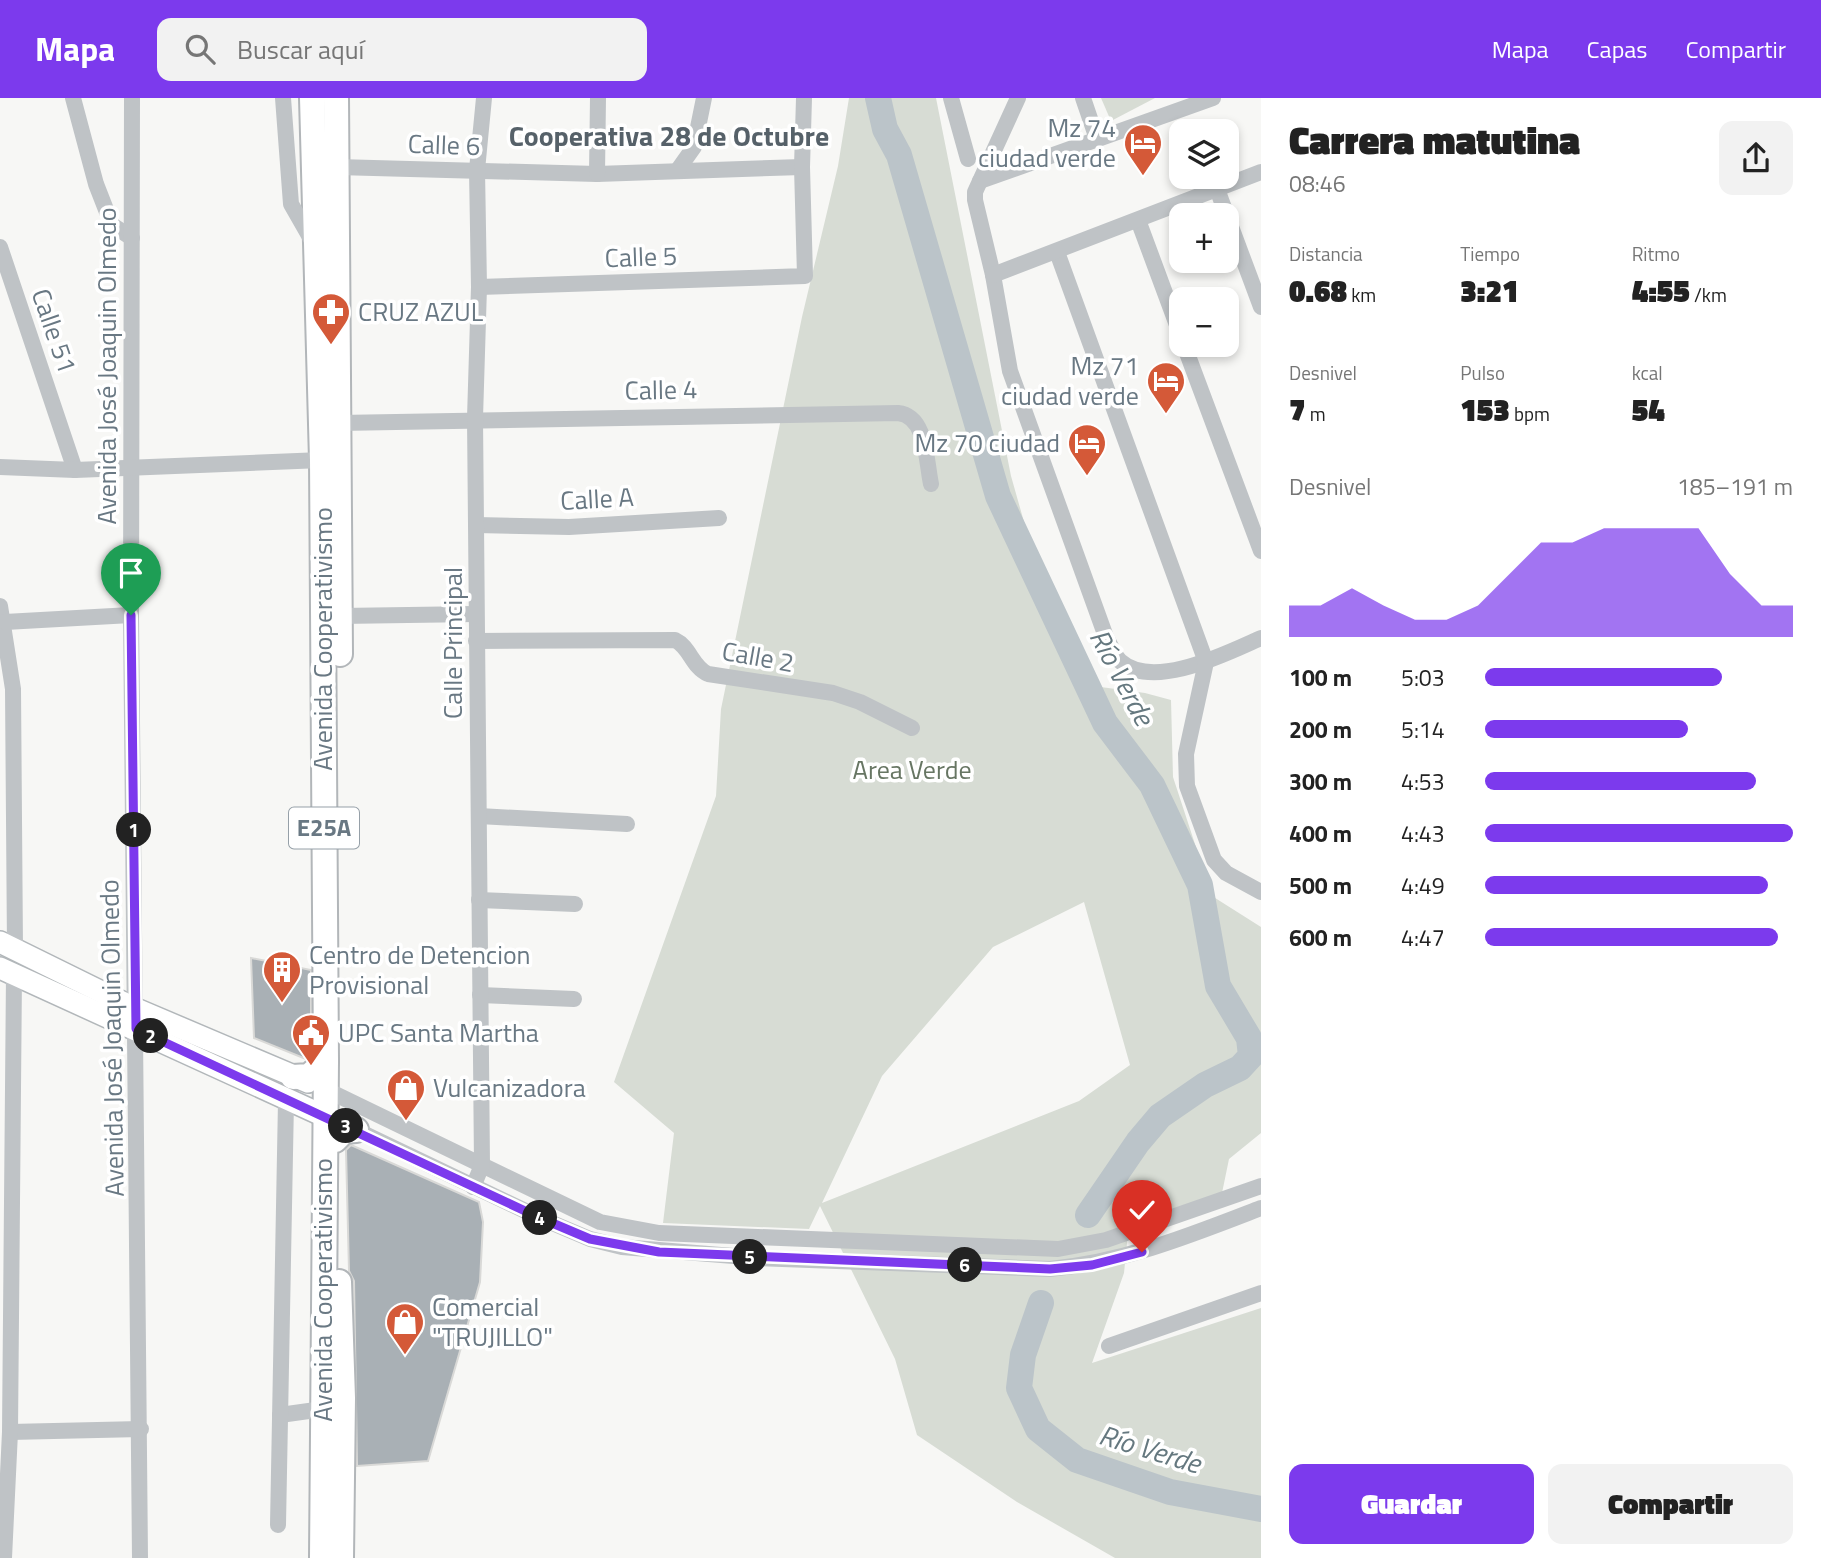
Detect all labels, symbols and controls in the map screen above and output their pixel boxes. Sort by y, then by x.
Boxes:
search box [157,18,647,81]
text: Mapa [35,24,115,74]
icon: search [181,30,219,68]
text: Buscar aquí [237,30,364,69]
text: Mapa [1492,31,1549,67]
text: Capas [1587,31,1647,67]
text: Compartir [1685,31,1786,67]
place label: Mz 74 ciudad verde [978,108,1116,177]
text: Carrera matutina [1289,111,1580,169]
district label: Cooperativa 28 de Octubre [509,114,829,157]
map controls [1169,119,1239,357]
button: layers [1169,119,1239,189]
button: share [1719,121,1793,195]
hotel icon: Mz 74 ciudad verde [1122,122,1164,177]
street label: Calle 6 [407,124,481,165]
text: 08:46 [1289,166,1346,201]
button: + [1169,203,1239,273]
street label: Avenida José Joaquin Olmedo [87,207,126,525]
street label: Calle 5 [604,236,678,277]
text: Distancia [1289,239,1363,268]
text: Tiempo [1460,239,1520,268]
text: Ritmo [1632,239,1680,268]
text: 0.68 [1289,268,1347,314]
text: 3:21 [1460,268,1518,314]
text: 4:55 [1632,268,1690,314]
text: km [1347,280,1376,309]
text: /km [1690,280,1727,309]
street label: Calle 51 [22,283,87,378]
button: − [1169,287,1239,357]
pharmacy icon: CRUZ AZUL [310,291,352,346]
place label: CRUZ AZUL [358,292,484,331]
place label: Mz 71 ciudad verde [1001,346,1139,415]
text: Desnivel [1289,358,1357,387]
text: Pulso [1460,358,1505,387]
text: kcal [1632,358,1663,387]
hotel icon: Mz 71 ciudad verde [1145,360,1187,415]
street label: Calle 4 [624,369,698,410]
text: 7 [1289,387,1306,433]
text: 153 [1460,387,1510,433]
text: 54 [1632,387,1665,433]
text: m [1306,399,1326,428]
text: bpm [1510,399,1550,428]
hotel icon: Mz 70 ciudad [1066,422,1108,477]
place label: Mz 70 ciudad [914,423,1060,462]
text: Desnivel [1289,469,1371,504]
text: 185–191 m [1677,469,1793,504]
street label: Calle A [559,477,635,520]
street label: Avenida Cooperativismo [303,507,342,771]
pin [101,543,161,615]
icon: arrive [112,554,150,592]
street label: Calle Principal [433,567,472,719]
water label: Río Verde [1079,621,1167,735]
street label: Calle 2 [719,631,797,682]
text: 100 m [1289,660,1352,695]
text: 5:03 [1401,660,1445,695]
text: 200 m [1289,712,1352,747]
text: 5:14 [1401,712,1445,747]
park label: Area Verde [852,750,972,789]
text: 300 m [1289,764,1352,799]
text: 4:53 [1401,764,1445,799]
road number: E25A [289,808,359,848]
pin: 1 [116,812,152,848]
text: 1 [128,815,139,844]
text: 400 m [1289,816,1352,851]
text: 4:43 [1401,816,1445,851]
text: 500 m [1289,868,1352,903]
text: 4:49 [1401,868,1445,903]
street label: Avenida José Joaquin Olmedo [89,879,134,1197]
text: 600 m [1289,920,1352,955]
text: 4:47 [1401,920,1445,955]
place label: Centro de Detencion Provisional [309,935,531,1004]
building icon: Centro de Detencion Provisional [261,949,303,1004]
public building icon: UPC Santa Martha [290,1012,332,1067]
place label: UPC Santa Martha [338,1013,539,1052]
pin: 2 [134,1018,168,1054]
text: 2 [145,1021,156,1050]
shop icon: Vulcanizadora [385,1067,427,1122]
place label: Vulcanizadora [433,1068,586,1107]
pin: 3 [328,1108,364,1144]
text: 3 [340,1111,351,1140]
street label: Avenida Cooperativismo [303,1158,342,1422]
pin [1112,1180,1172,1252]
icon: check [1123,1191,1161,1229]
pin: 4 [522,1200,558,1236]
text: 4 [534,1203,545,1232]
pin: 5 [732,1240,768,1274]
text: 5 [744,1242,755,1271]
pin: 6 [948,1248,982,1282]
text: 6 [959,1250,970,1279]
place label: Comercial "TRUJILLO" [432,1287,553,1356]
shop icon: Comercial "TRUJILLO" [384,1301,426,1356]
water label: Río Verde [1094,1413,1208,1485]
button: Guardar [1289,1464,1534,1544]
button: Compartir [1548,1464,1793,1544]

